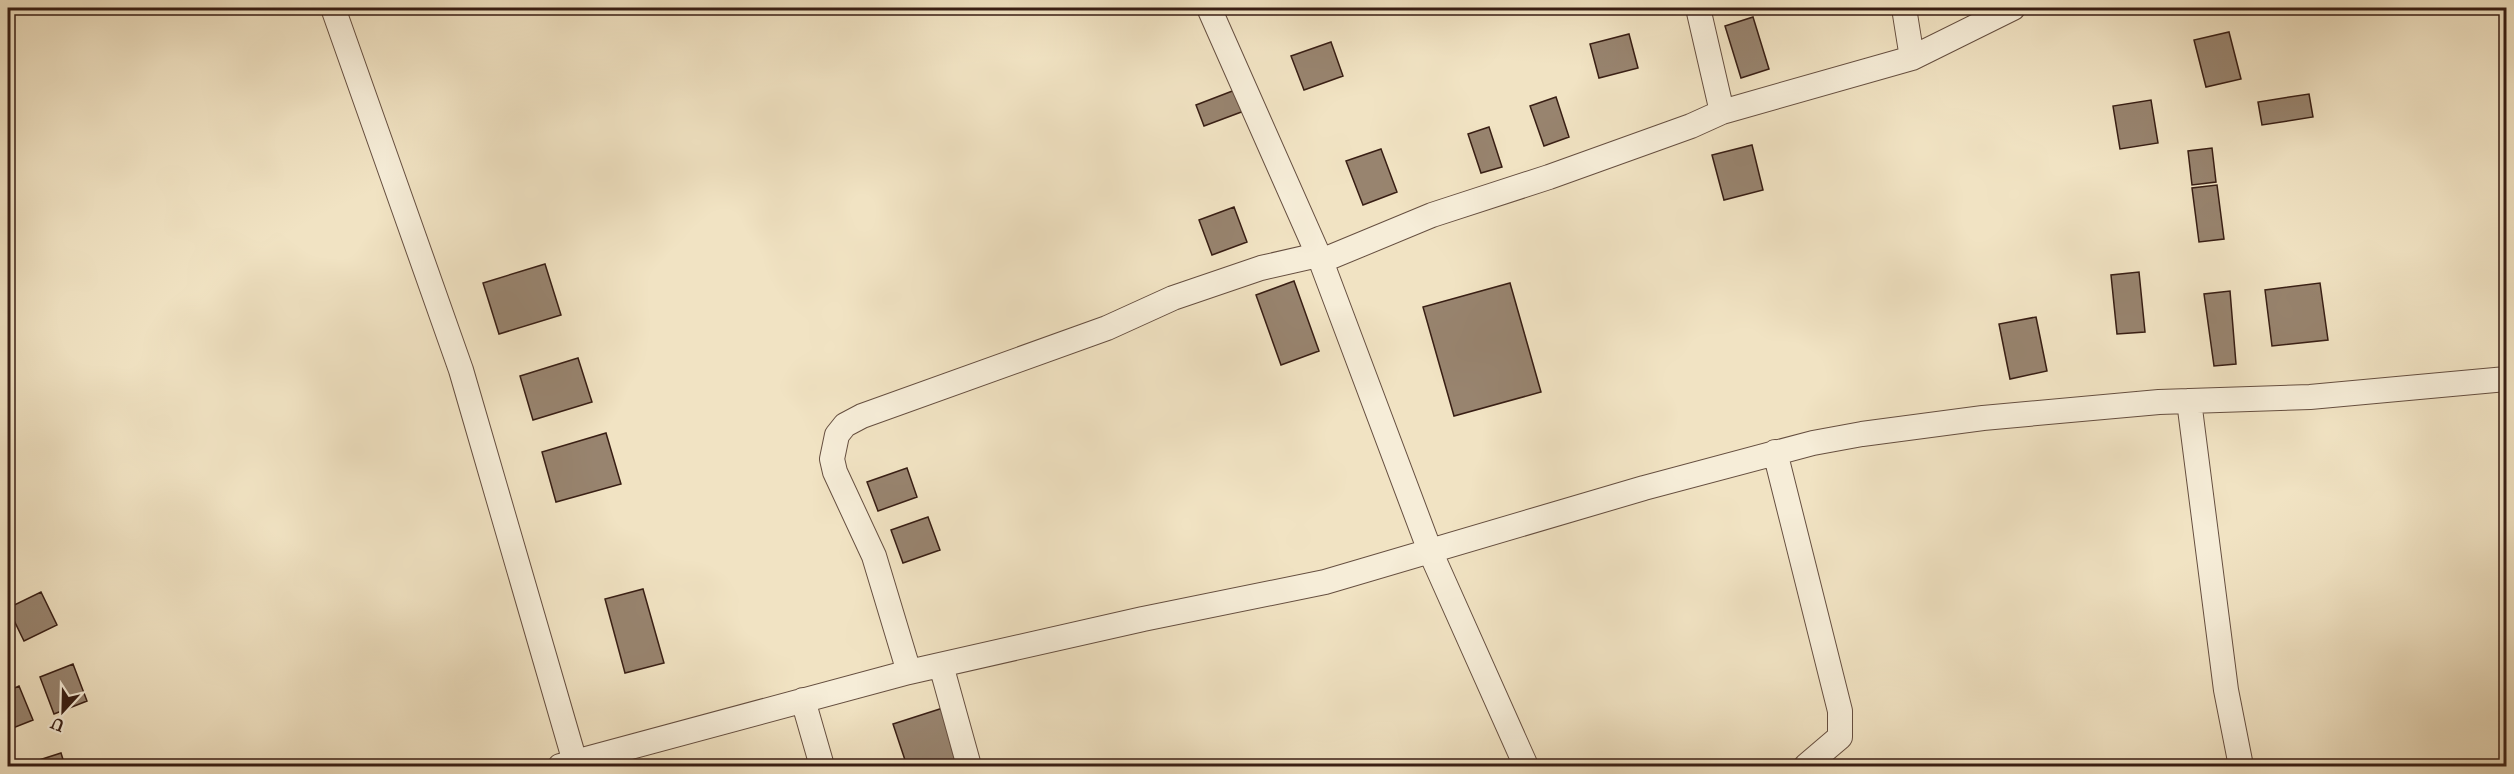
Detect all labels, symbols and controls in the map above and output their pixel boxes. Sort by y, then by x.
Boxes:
north arrow [33,681,93,741]
text: U [48,713,67,736]

